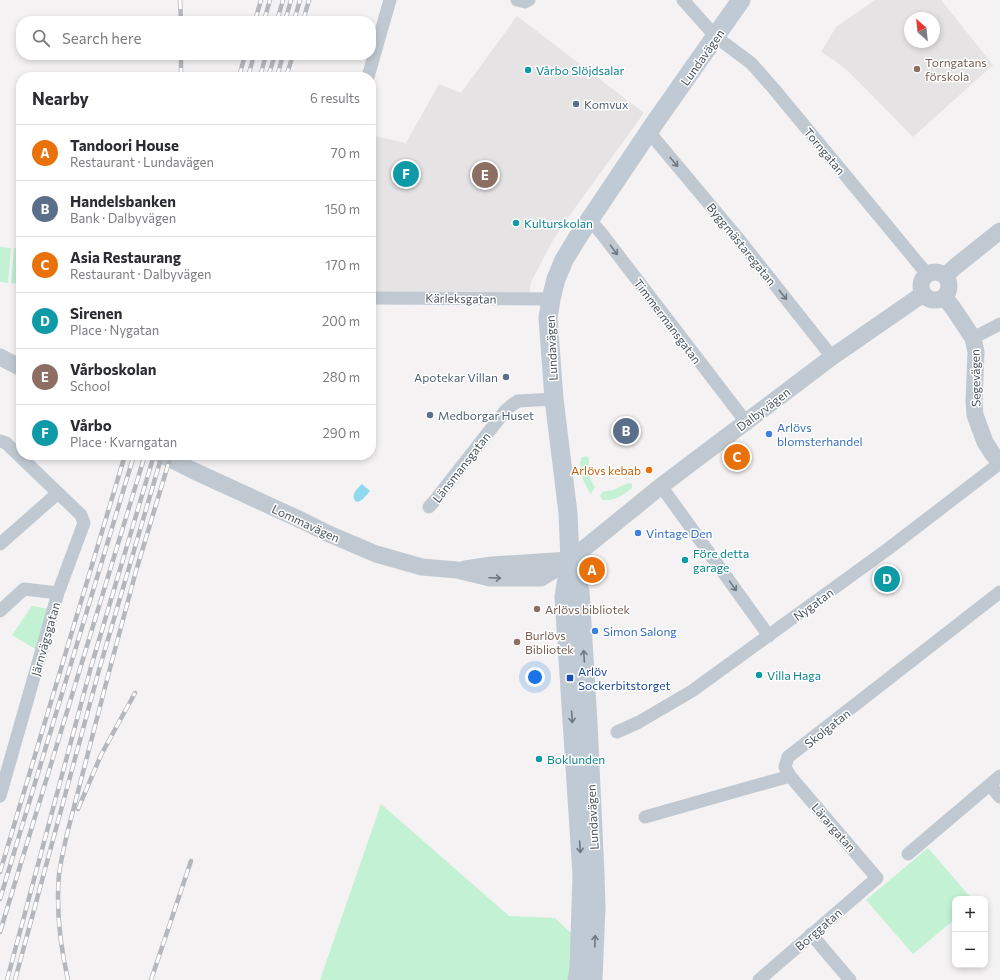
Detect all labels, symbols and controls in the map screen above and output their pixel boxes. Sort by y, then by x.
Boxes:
north arrow [904,12,940,48]
search box [16,16,376,60]
street label: Lundavägen [678,26,726,88]
icon: search [30,27,52,49]
text: Search here [62,29,141,47]
place label: Torngatans förskola [925,55,987,83]
place label: Vårbo Slöjdsalar [536,63,624,77]
marker: Torngatans förskola [912,64,922,74]
marker: Vårbo Slöjdsalar [523,65,533,75]
text: Nearby [32,88,89,109]
text: 6 results [310,90,360,106]
place label: Komvux [584,97,629,111]
marker: Komvux [571,99,581,109]
street label: Torngatan [802,125,848,177]
text: Tandoori House [70,136,179,154]
text: A [40,145,50,161]
text: 70 m [331,145,360,161]
text: Restaurant · Lundavägen [70,154,214,170]
one-way arrow [669,157,678,168]
pin: F [393,159,419,189]
pin: E [472,160,498,190]
text: Handelsbanken [70,192,176,210]
street label: Byggmästaregatan [705,200,779,288]
text: B [41,201,49,217]
text: 150 m [325,201,360,217]
text: Bank · Dalbyvägen [70,210,176,226]
place label: Kulturskolan [524,216,593,230]
marker: Kulturskolan [511,218,521,228]
one-way arrow [610,245,618,256]
text: Asia Restaurang [70,248,181,266]
text: C [41,257,49,273]
text: 170 m [325,257,360,273]
text: Restaurant · Dalbyvägen [70,266,212,282]
street label: Timmermansgatan [632,276,704,366]
one-way arrow [779,289,788,300]
street label: Kärleksgatan [425,290,497,306]
text: Sirenen [70,304,122,322]
text: D [40,313,50,329]
text: 200 m [322,313,360,329]
street label: Lundavägen [542,315,560,381]
text: Place · Nygatan [70,322,159,338]
street label: Segevägen [967,349,983,407]
text: Vårboskolan [70,360,156,378]
text: E [41,369,49,385]
text: 280 m [323,369,360,385]
place label: Apotekar Villan [414,370,498,384]
marker: Apotekar Villan [501,372,511,382]
text: School [70,378,110,394]
street label: Dalbyvägen [734,384,792,434]
place label: Medborgar Huset [438,408,534,422]
marker: Medborgar Huset [425,410,435,420]
text: Vårbo [70,416,112,434]
pin: B [613,416,639,446]
place label: Arlövs blomsterhandel [777,420,863,448]
text: F [41,425,49,441]
text: 290 m [323,425,360,441]
street label: Länsmansgatan [429,429,493,505]
marker: Arlövs blomsterhandel [764,429,774,439]
text: Place · Kvarngatan [70,434,177,450]
pin: C [724,442,750,472]
place label: Arlövs kebab [571,463,641,477]
marker: Arlövs kebab [644,465,654,475]
street label: Lommavägen [270,501,342,545]
place label: Vintage Den [646,526,712,540]
marker: Vintage Den [633,528,643,538]
place label: Före detta garage [693,546,749,574]
pin: A [579,555,605,585]
marker: Före detta garage [680,555,690,565]
pin: D [874,564,900,594]
one-way arrow [488,574,501,582]
one-way arrow [729,581,737,592]
street label: Nygatan [790,585,836,623]
street label: Järnvägsgatan [28,600,63,678]
place label: Arlövs bibliotek [545,602,631,616]
marker: Arlövs bibliotek [532,604,542,614]
place label: Simon Salong [603,624,677,638]
marker: Simon Salong [590,626,600,636]
place label: Burlövs Bibliotek [525,628,574,656]
marker: Burlövs Bibliotek [512,637,522,647]
one-way arrow [580,650,587,663]
place label: Arlöv Sockerbitstorget [578,664,670,692]
your location [525,667,545,687]
place label: Villa Haga [767,668,821,682]
marker: Villa Haga [754,670,764,680]
marker: Arlöv Sockerbitstorget [565,673,575,683]
street label: Skolgatan [801,706,853,750]
one-way arrow [569,710,576,723]
place label: Boklunden [547,752,605,766]
marker: Boklunden [534,754,544,764]
street label: Lundavägen [583,784,601,850]
street label: Lärargatan [809,800,859,854]
one-way arrow [577,840,584,853]
map controls [952,896,988,968]
button: + [952,896,988,932]
street label: Borggatan [792,905,844,953]
button: − [952,932,988,968]
one-way arrow [591,935,599,948]

